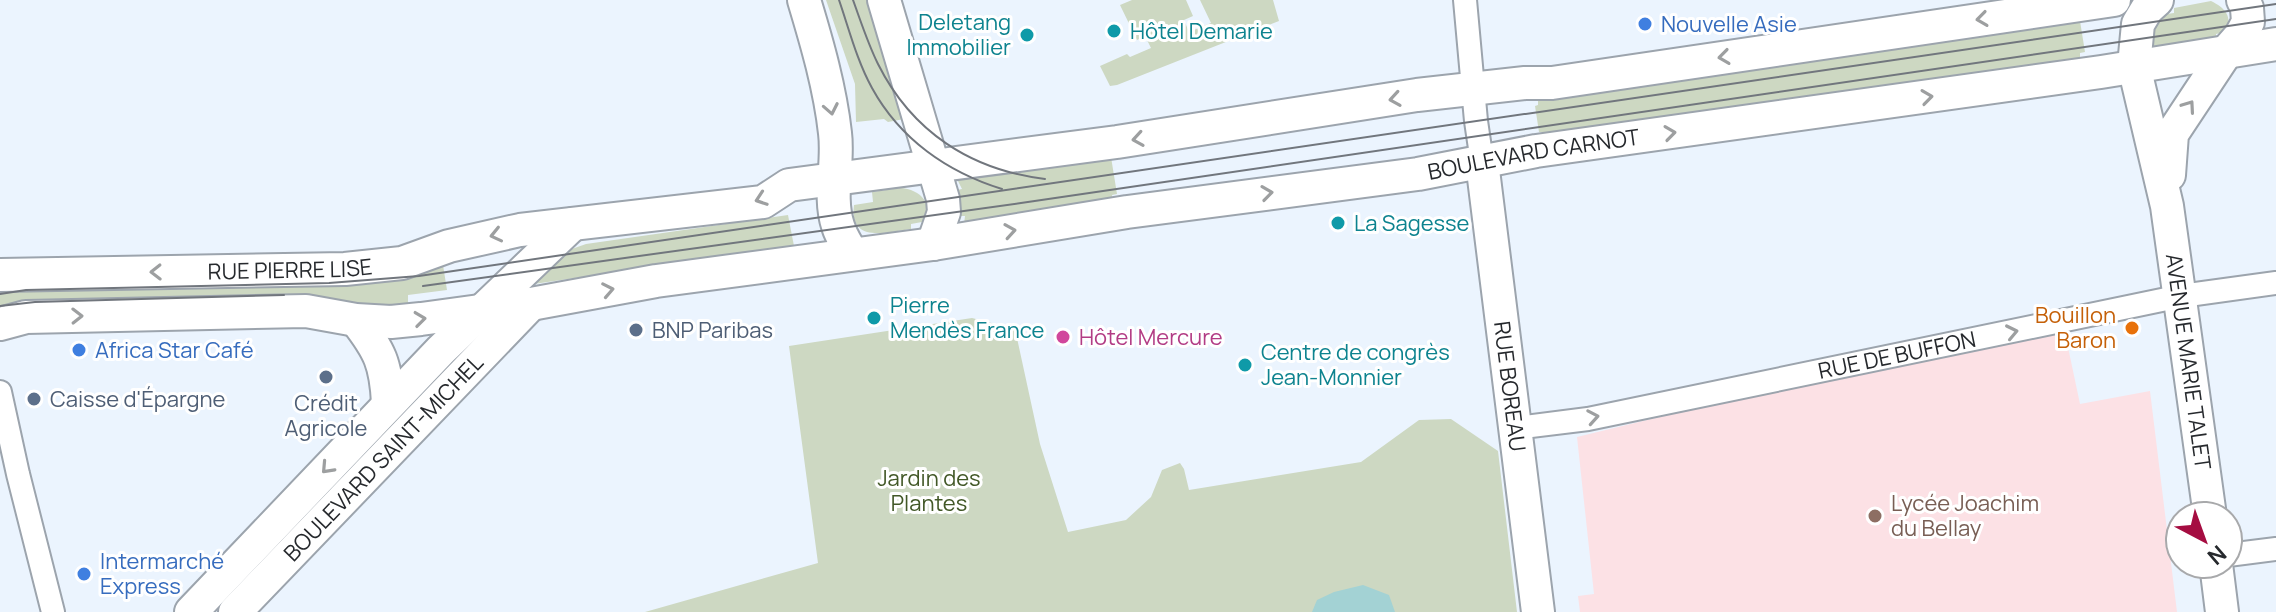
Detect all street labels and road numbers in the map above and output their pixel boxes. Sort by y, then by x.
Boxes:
street label: BOULEVARD CARNOT [1425,122,1641,187]
street label: RUE PIERRE LISE [207,251,374,286]
street label: AVENUE MARIE TALET [2159,252,2218,471]
street label: RUE BOREAU [1487,319,1533,453]
street label: RUE DE BUFFON [1815,324,1978,386]
street label: BOULEVARD SAINT-MICHEL [277,348,490,568]

